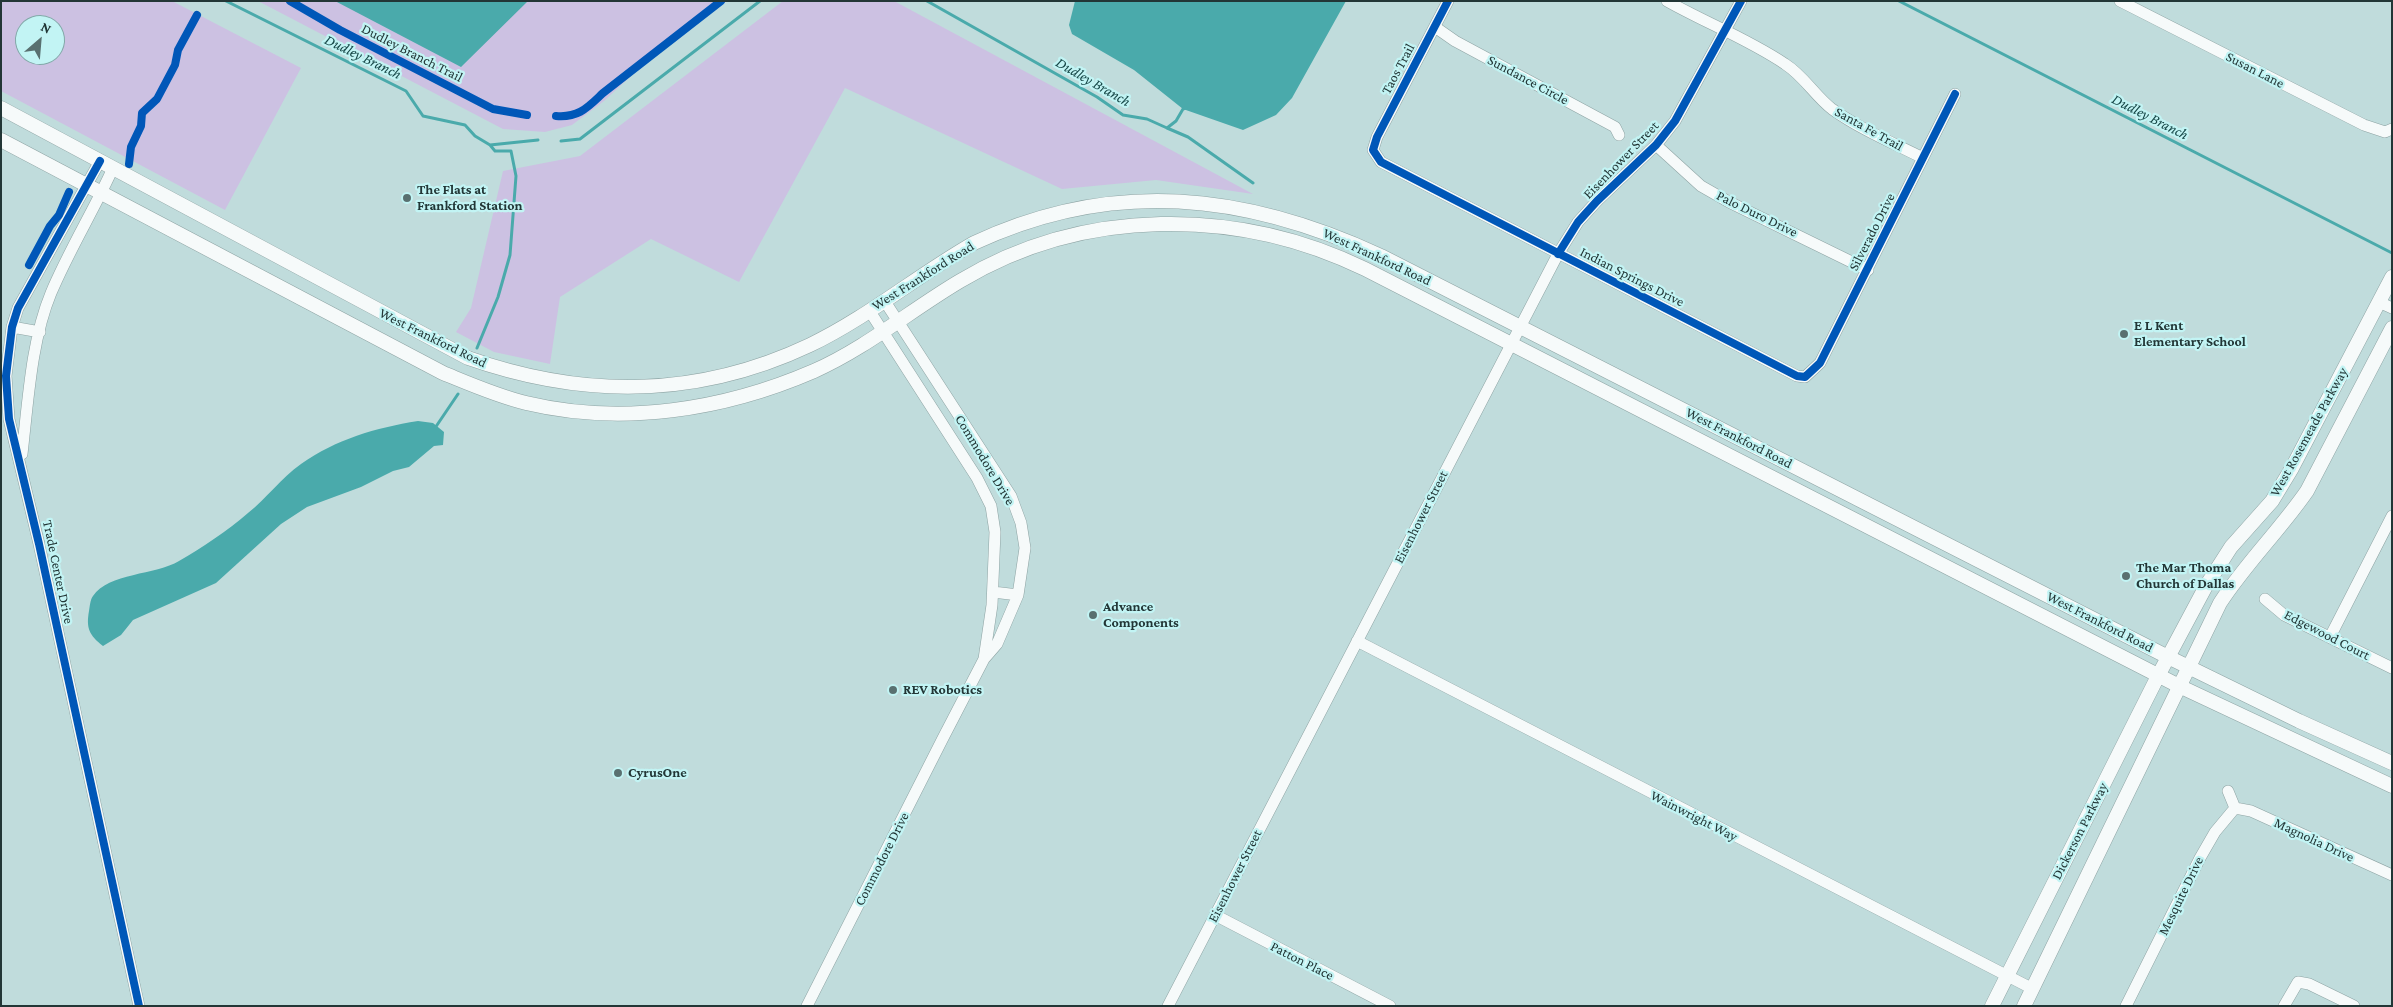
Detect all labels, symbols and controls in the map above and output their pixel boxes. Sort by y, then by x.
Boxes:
north arrow [15,15,65,65]
text: N [38,18,54,37]
street label: Dudley Branch Trail [359,20,465,86]
water label: Dudley Branch [322,31,404,83]
street label: Taos Trail [1378,41,1418,97]
street label: Susan Lane [2223,48,2287,92]
street label: Sundance Circle [1485,52,1571,108]
water label: Dudley Branch [1052,53,1134,111]
water label: Dudley Branch [2109,90,2191,144]
street label: Santa Fe Trail [1832,103,1906,155]
street label: Eisenhower Street [1580,118,1662,202]
place label: The Flats at Frankford Station [417,182,523,214]
street label: Palo Duro Drive [1714,187,1800,241]
street label: Silverado Drive [1845,190,1899,274]
marker: The Flats at Frankford Station [401,192,413,204]
street label: West Frankford Road [1320,225,1434,289]
street label: West Frankford Road [869,238,977,314]
street label: Indian Springs Drive [1577,243,1687,311]
street label: West Frankford Road [377,305,489,371]
place label: E L Kent Elementary School [2134,318,2246,351]
marker: E L Kent Elementary School [2118,328,2130,340]
street label: West Rosemeade Parkway [2266,364,2352,500]
street label: West Frankford Road [1683,404,1795,472]
street label: Commodore Drive [951,412,1019,508]
street label: Eisenhower Street [1390,468,1452,566]
street label: Trade Center Drive [39,519,77,625]
place label: The Mar Thoma Church of Dallas [2136,560,2234,592]
marker: The Mar Thoma Church of Dallas [2120,570,2132,582]
street label: West Frankford Road [2044,588,2156,656]
place label: Advance Components [1103,599,1179,632]
street label: Edgewood Court [2281,606,2373,664]
marker: Advance Components [1087,609,1099,621]
place label: REV Robotics [903,682,982,698]
marker: REV Robotics [887,684,899,696]
place label: CyrusOne [628,765,687,781]
marker: CyrusOne [612,767,624,779]
street label: Dickerson Parkway [2048,780,2112,882]
street label: Wainwright Way [1648,787,1740,845]
street label: Commodore Drive [851,809,913,909]
street label: Magnolia Drive [2271,814,2357,866]
street label: Eisenhower Street [1204,827,1266,925]
street label: Mesquite Drive [2155,854,2207,938]
street label: Patton Place [1268,938,1336,984]

